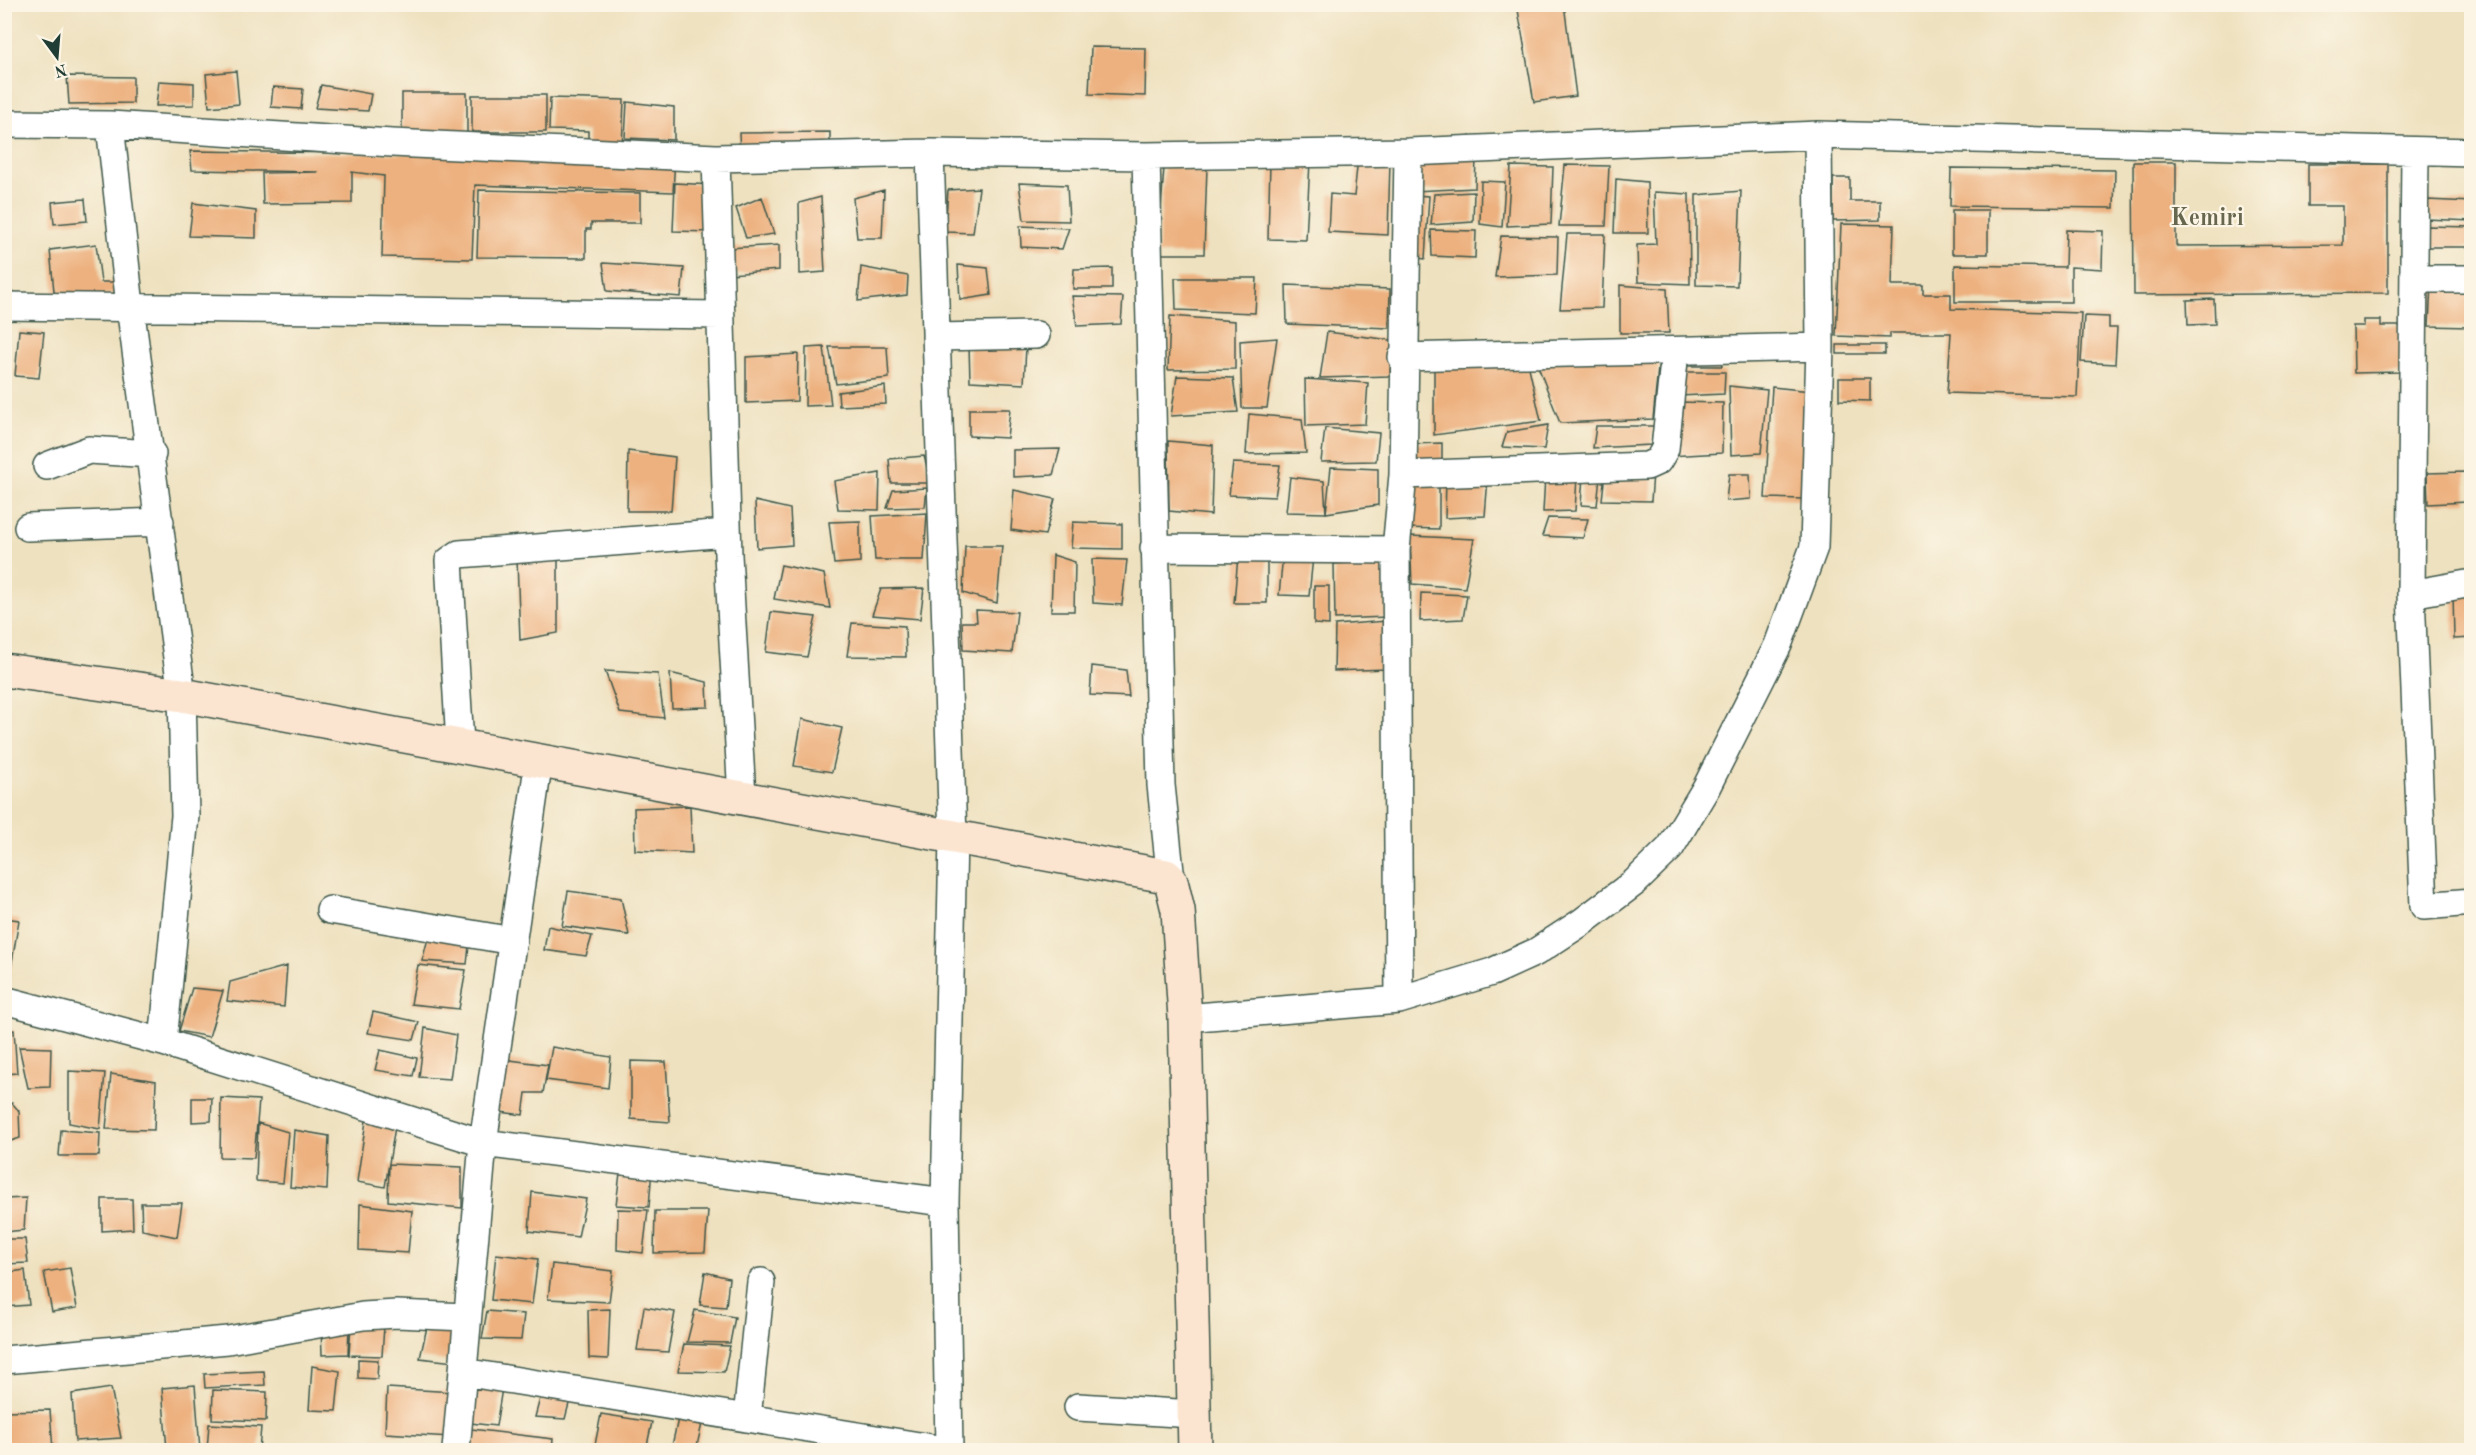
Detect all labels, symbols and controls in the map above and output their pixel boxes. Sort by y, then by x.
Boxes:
north arrow [27,27,87,87]
text: N [52,60,69,79]
district label: Kemiri [2170,207,2244,231]

